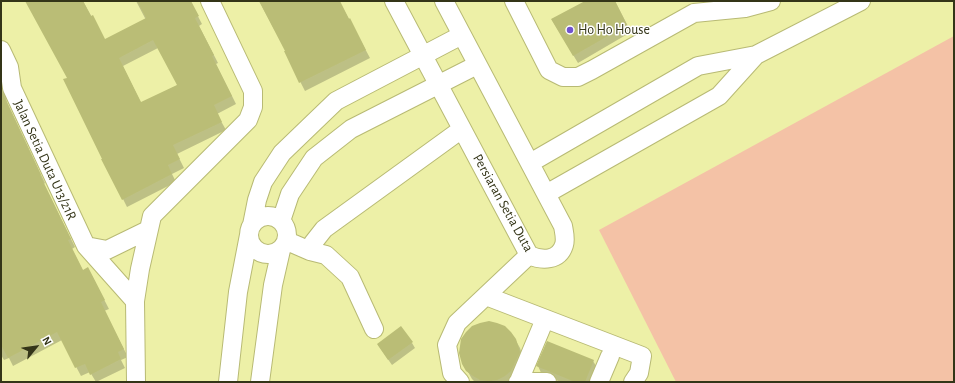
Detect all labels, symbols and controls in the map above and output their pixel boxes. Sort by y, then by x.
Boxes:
place label: Ho Ho House [578,22,650,38]
marker: Ho Ho House [565,25,575,35]
street label: Jalan Setia Duta U13/21R [10,97,80,223]
street label: Persiaran Setia Duta [469,151,537,255]
north arrow [16,327,56,367]
text: N [40,335,54,347]

